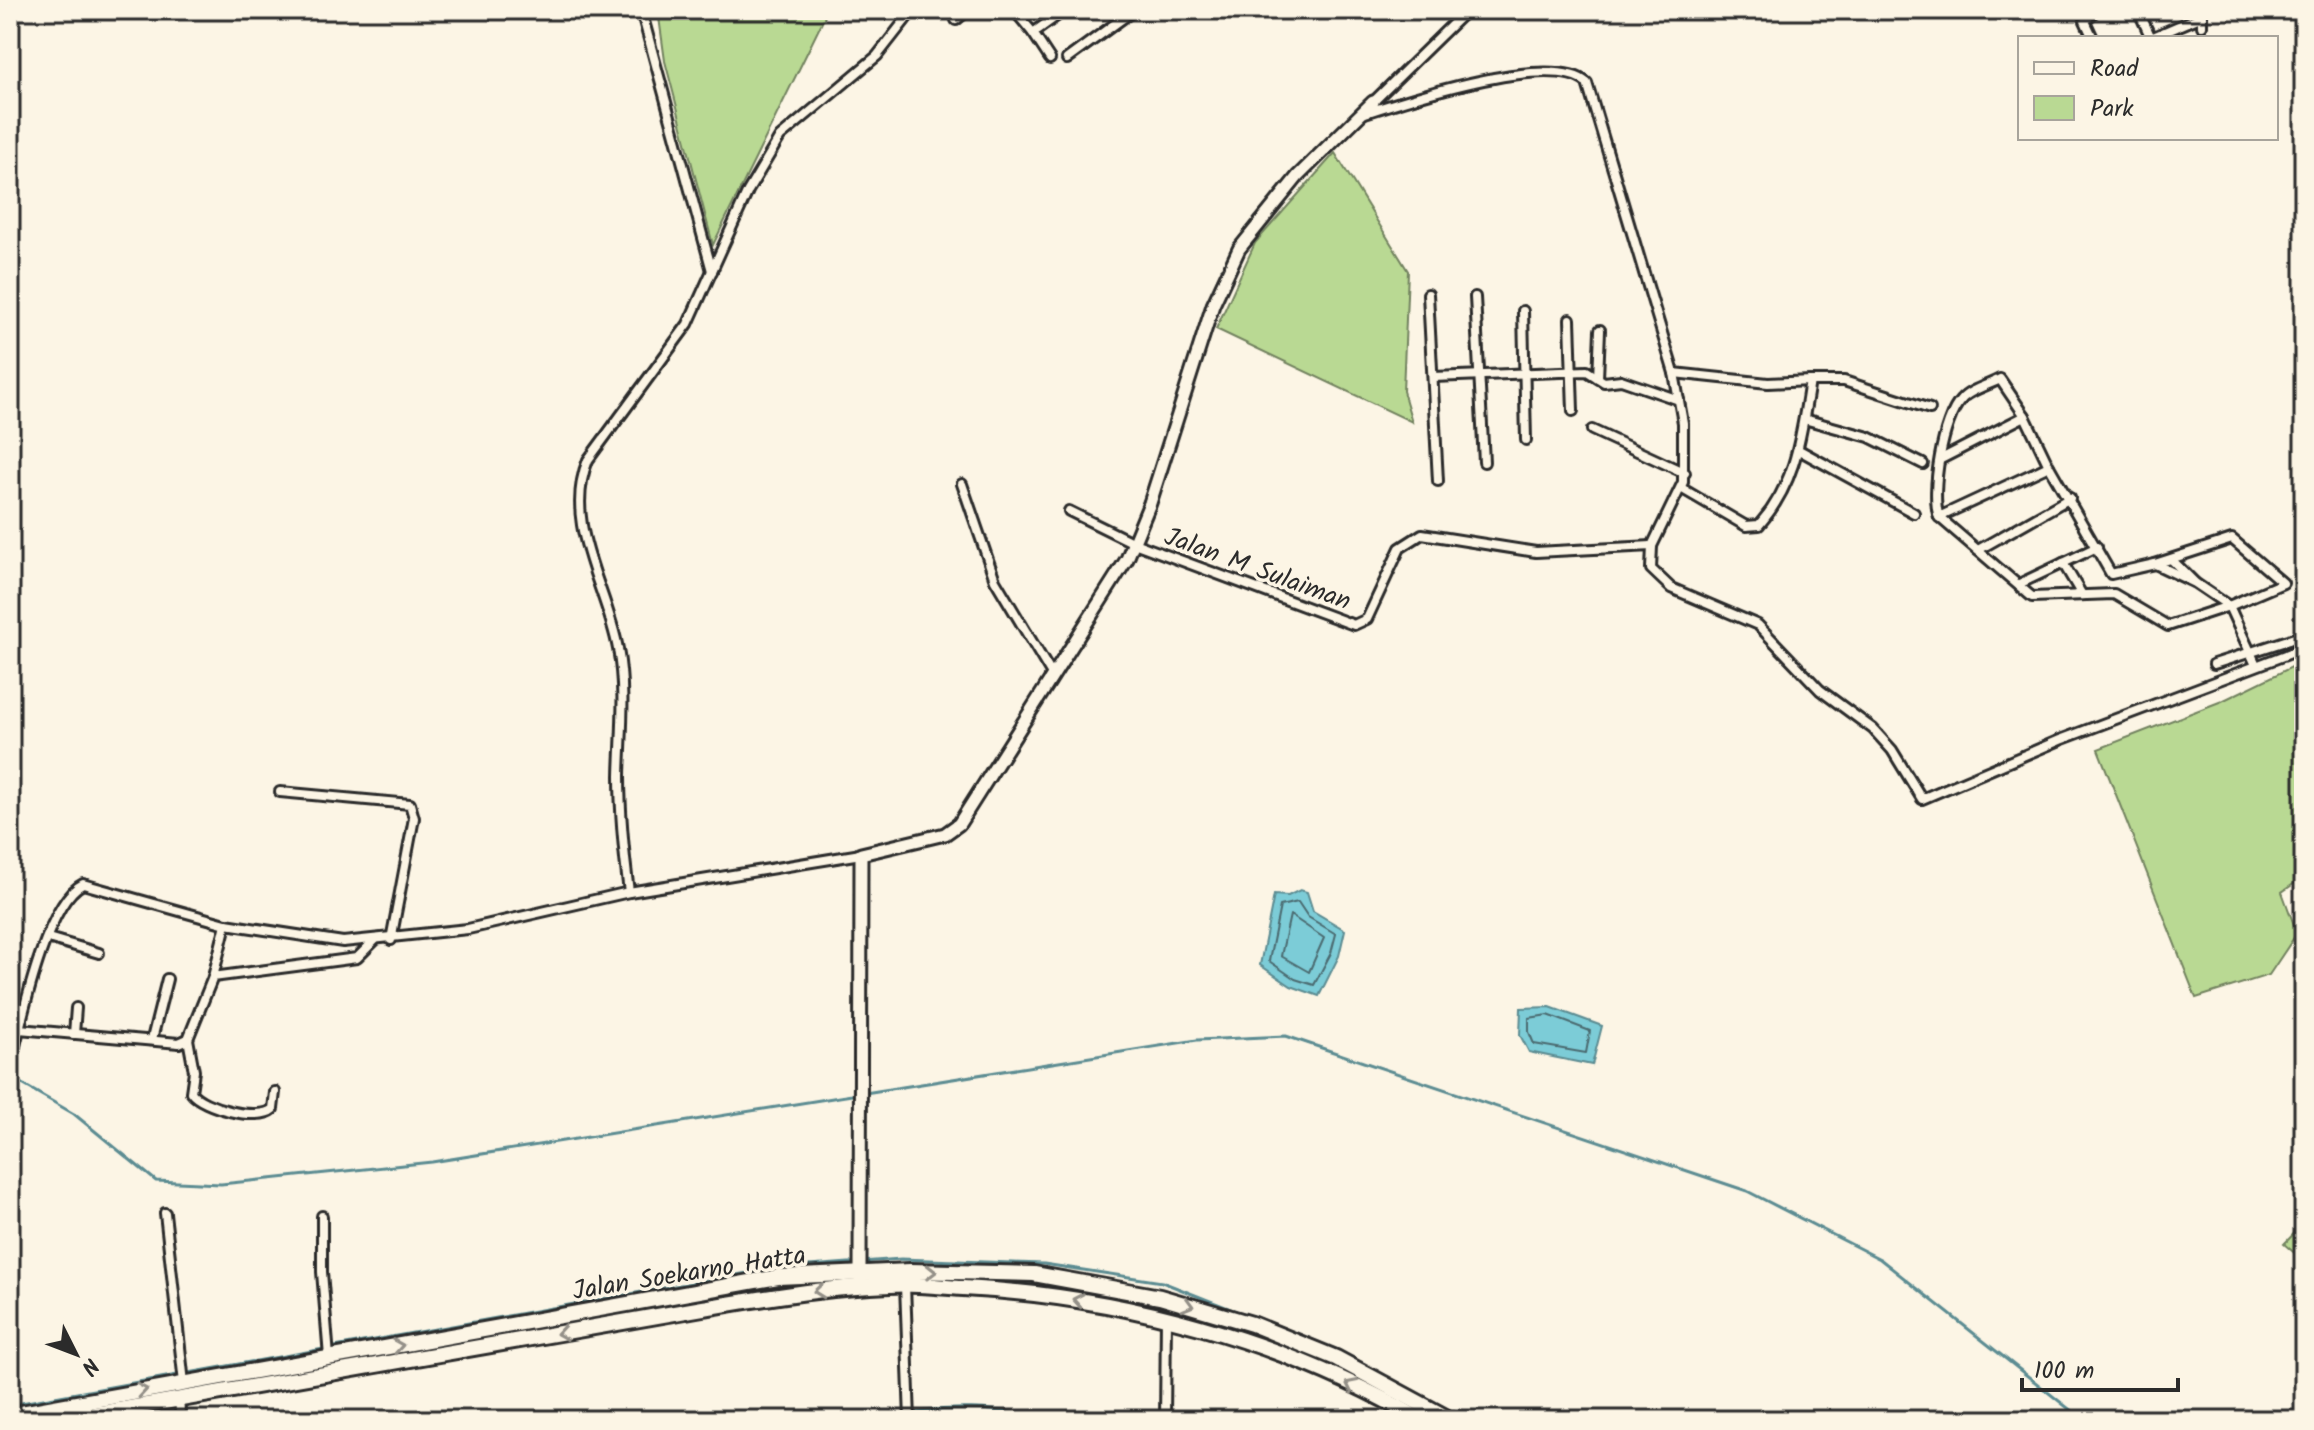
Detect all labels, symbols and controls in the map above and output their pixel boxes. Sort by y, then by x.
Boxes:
legend [2018,36,2278,140]
text: Road [2090,50,2139,89]
text: Park [2090,90,2134,129]
street label: Jalan M Sulaiman [1158,517,1357,623]
street label: Jalan Soekarno Hatta [570,1235,809,1313]
one-way arrow [925,1263,938,1281]
one-way arrow [812,1283,825,1300]
one-way arrow [1071,1292,1084,1309]
one-way arrow [1181,1296,1195,1312]
north arrow [36,1314,116,1394]
one-way arrow [556,1324,569,1341]
one-way arrow [391,1338,405,1355]
scale bar [2022,1342,2178,1392]
text: N [71,1349,107,1383]
text: 100 m [2034,1352,2094,1391]
one-way arrow [1345,1380,1360,1395]
one-way arrow [135,1383,148,1400]

